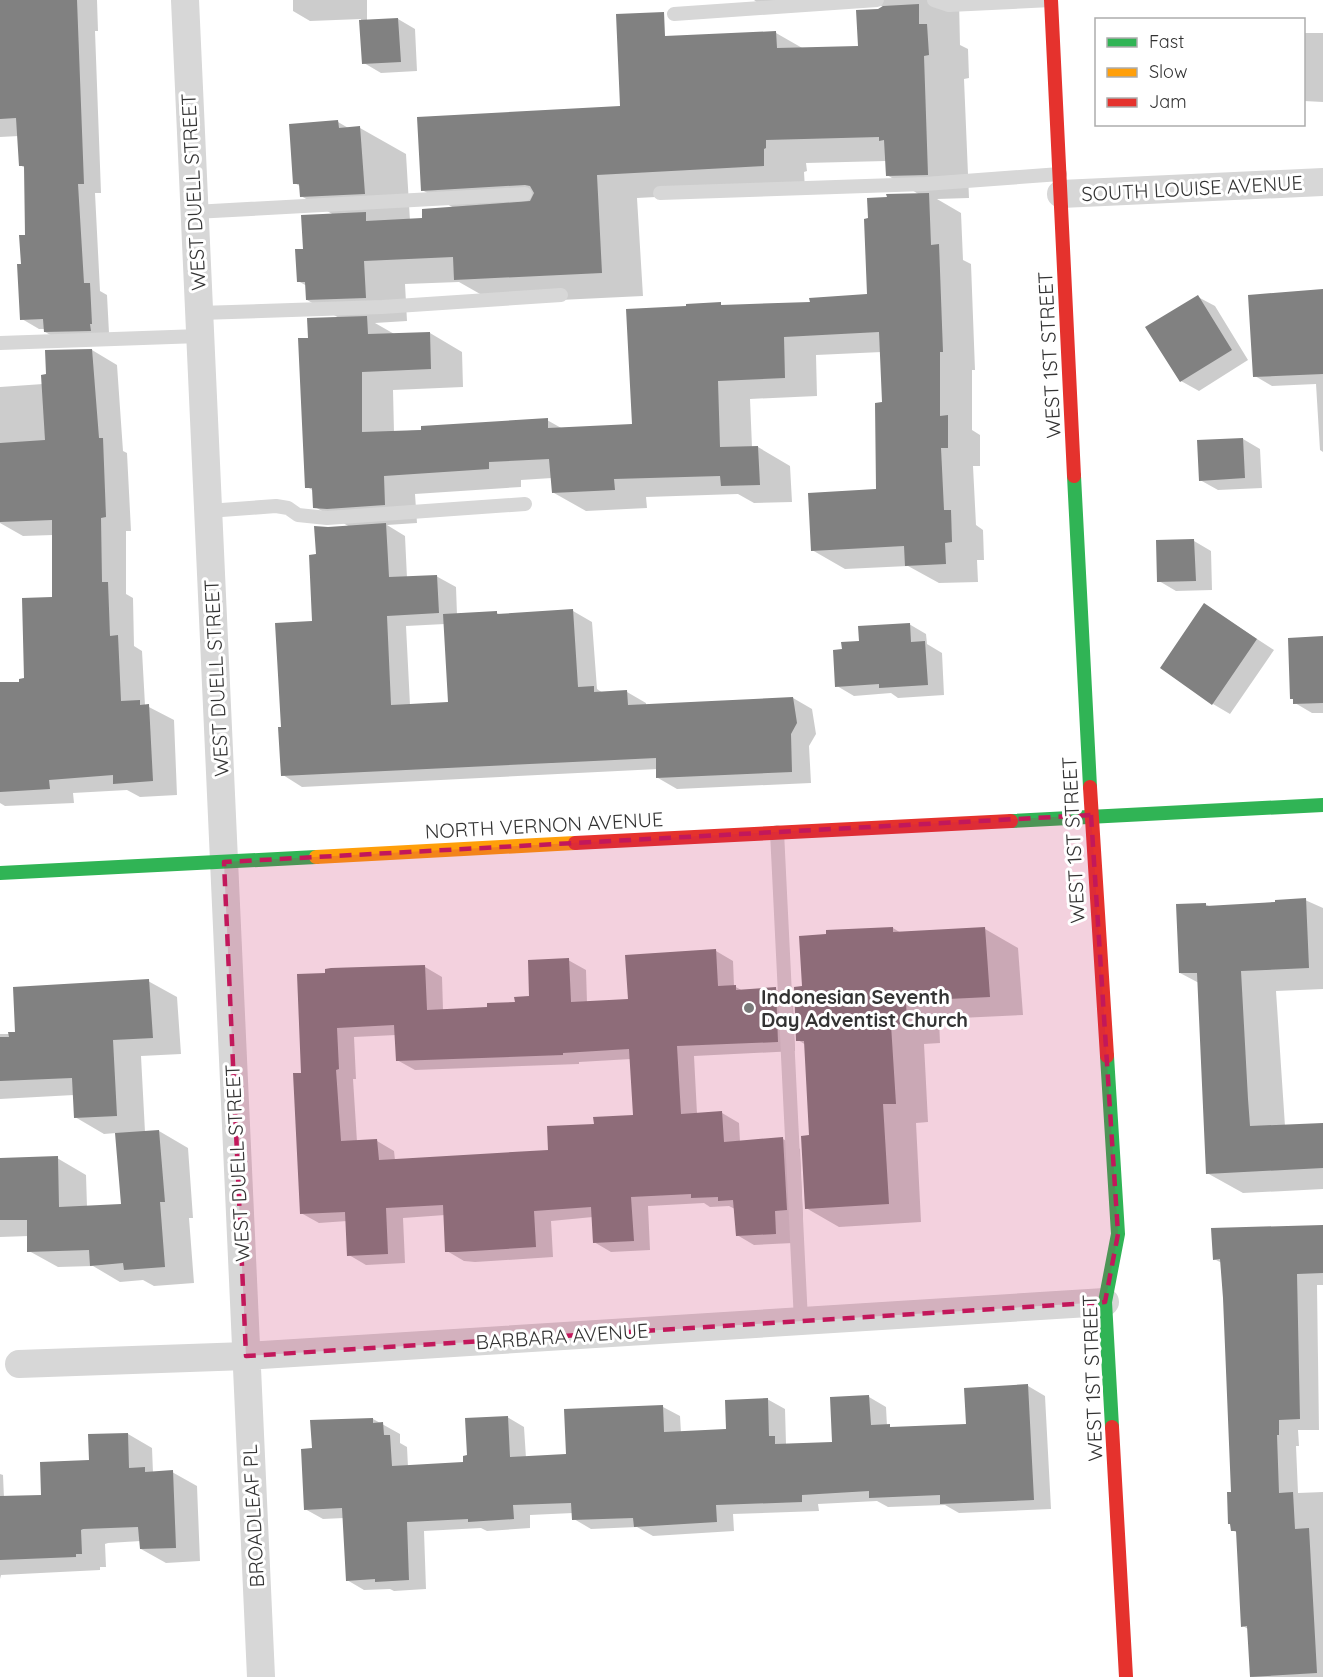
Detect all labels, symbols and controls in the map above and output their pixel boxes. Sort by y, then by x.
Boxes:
legend [1095,18,1305,126]
text: Fast [1149,30,1184,53]
text: Slow [1149,60,1187,83]
text: Jam [1149,90,1187,113]
street label: WEST DUELL STREET [175,93,211,291]
street label: SOUTH LOUISE AVENUE [1081,170,1303,206]
street label: WEST 1ST STREET [1032,271,1066,439]
street label: WEST DUELL STREET [198,579,234,777]
street label: WEST 1ST STREET [1056,756,1090,924]
street label: NORTH VERNON AVENUE [424,806,664,844]
place label: Indonesian Seventh Day Adventist Church [761,984,968,1032]
marker: Indonesian Seventh Day Adventist Church [742,1001,756,1015]
street label: WEST DUELL STREET [219,1064,255,1262]
street label: WEST 1ST STREET [1077,1294,1107,1462]
street label: BARBARA AVENUE [475,1317,649,1355]
street label: BROADLEAF PL [237,1444,269,1588]

